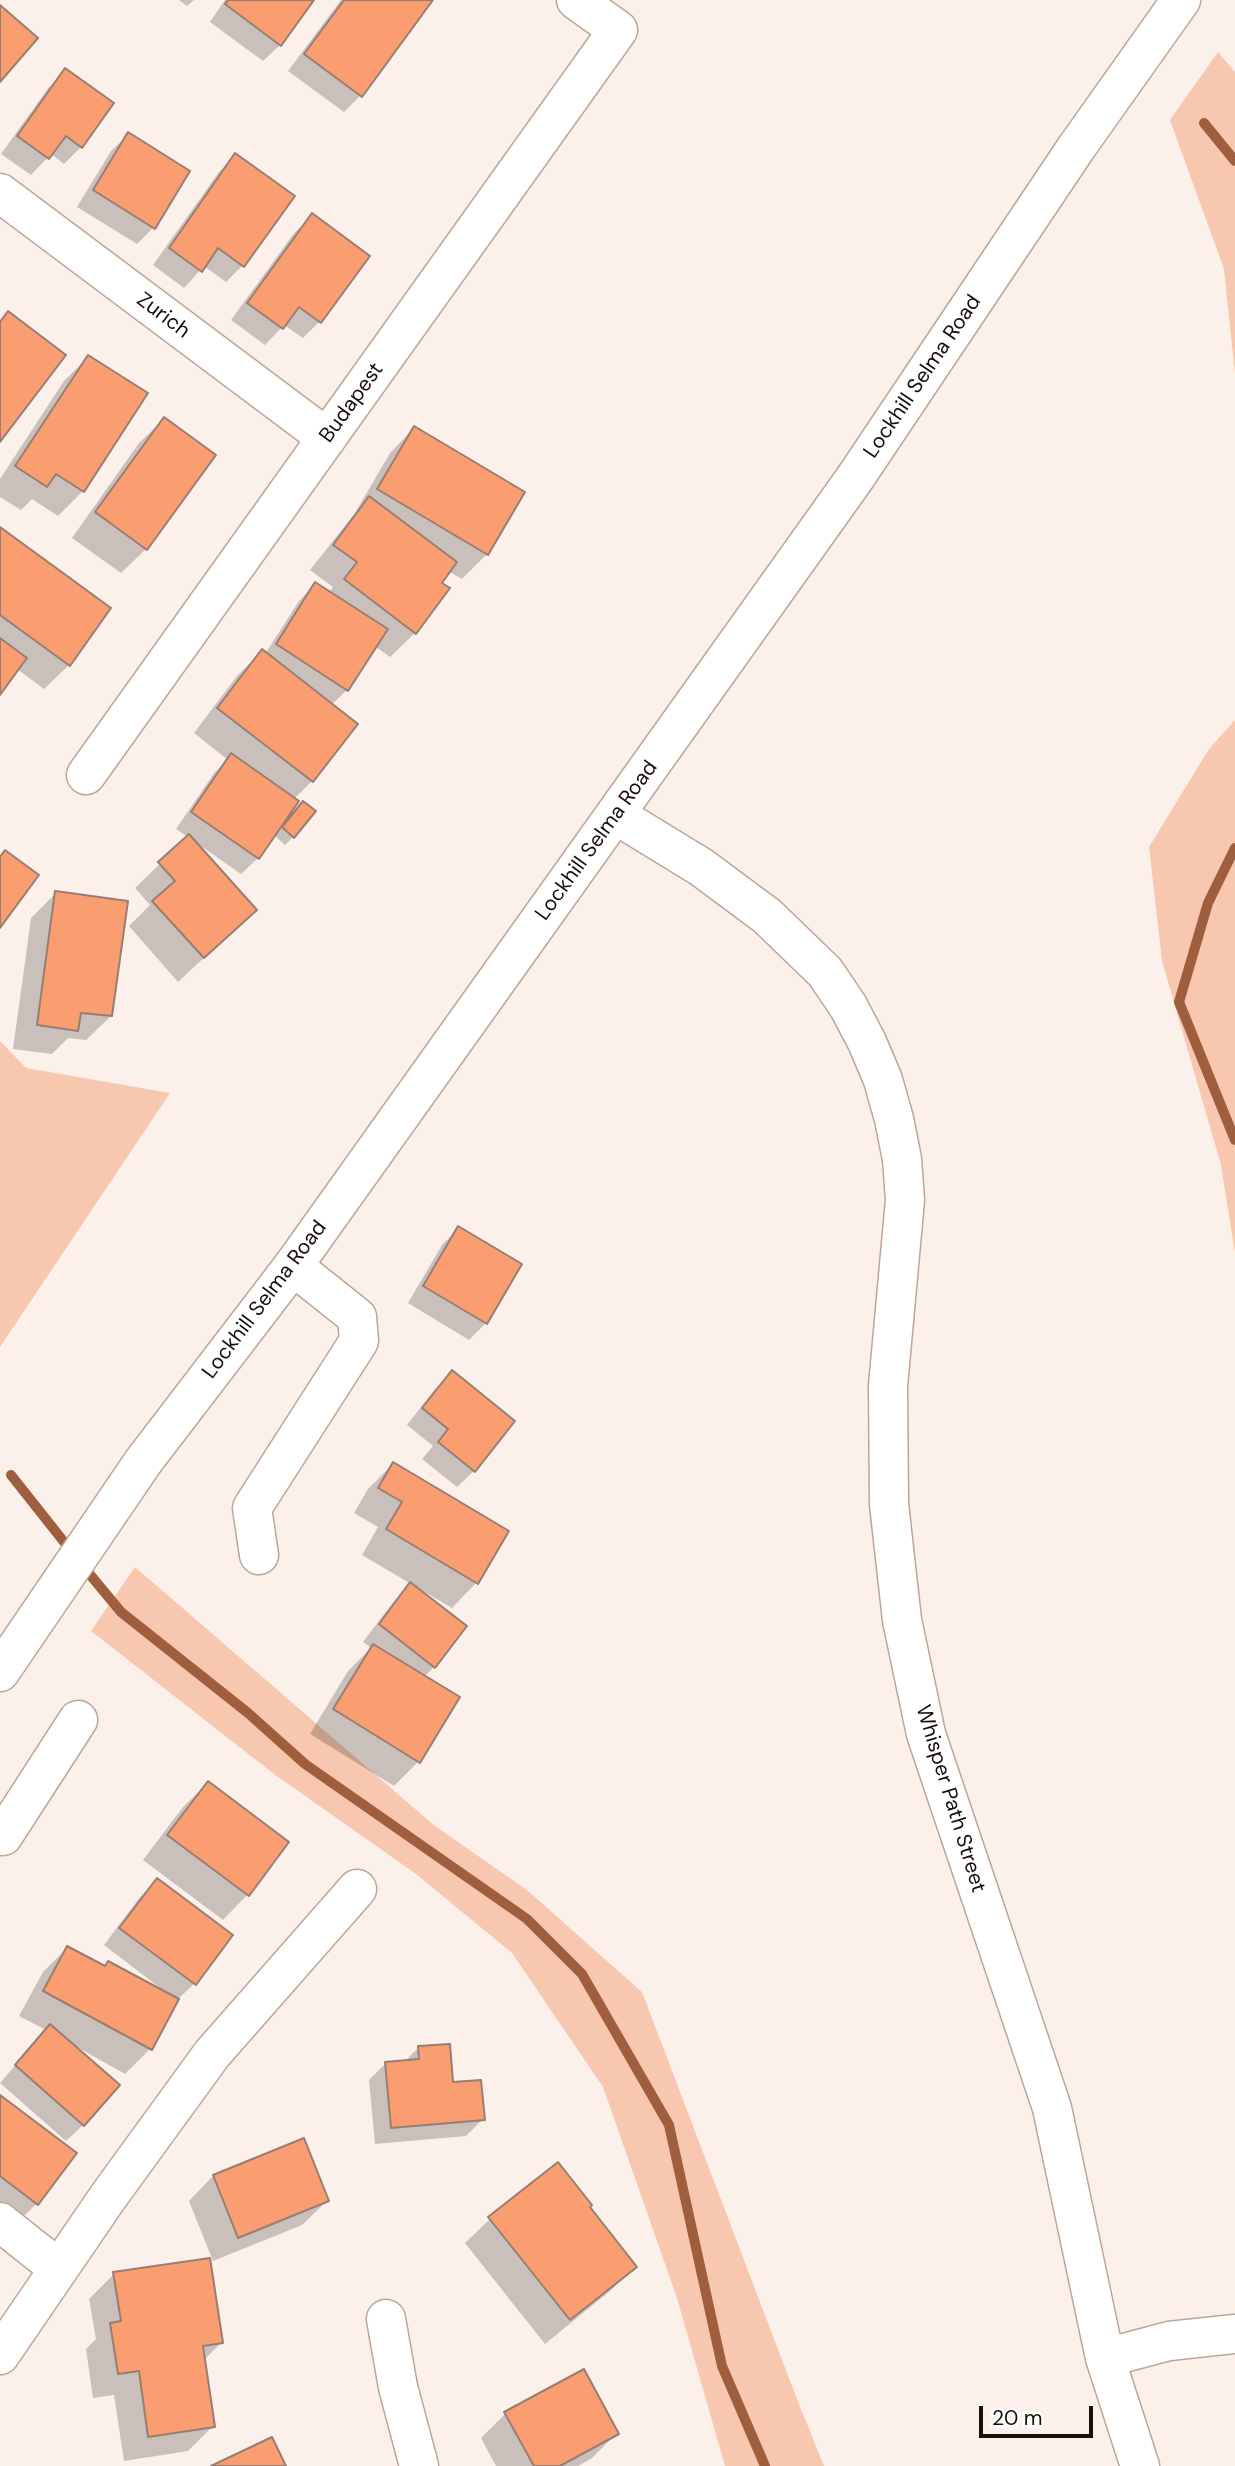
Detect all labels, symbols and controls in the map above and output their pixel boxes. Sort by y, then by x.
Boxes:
street label: Zurich [131,288,195,344]
street label: Lockhill Selma Road [859,291,987,463]
street label: Budapest [315,358,389,448]
street label: Lockhill Selma Road [531,756,663,926]
street label: Lockhill Selma Road [197,1216,333,1384]
street label: Whisper Path Street [909,1702,991,1896]
scale bar [983,2392,1097,2436]
text: 20 m [992,2404,1043,2432]

